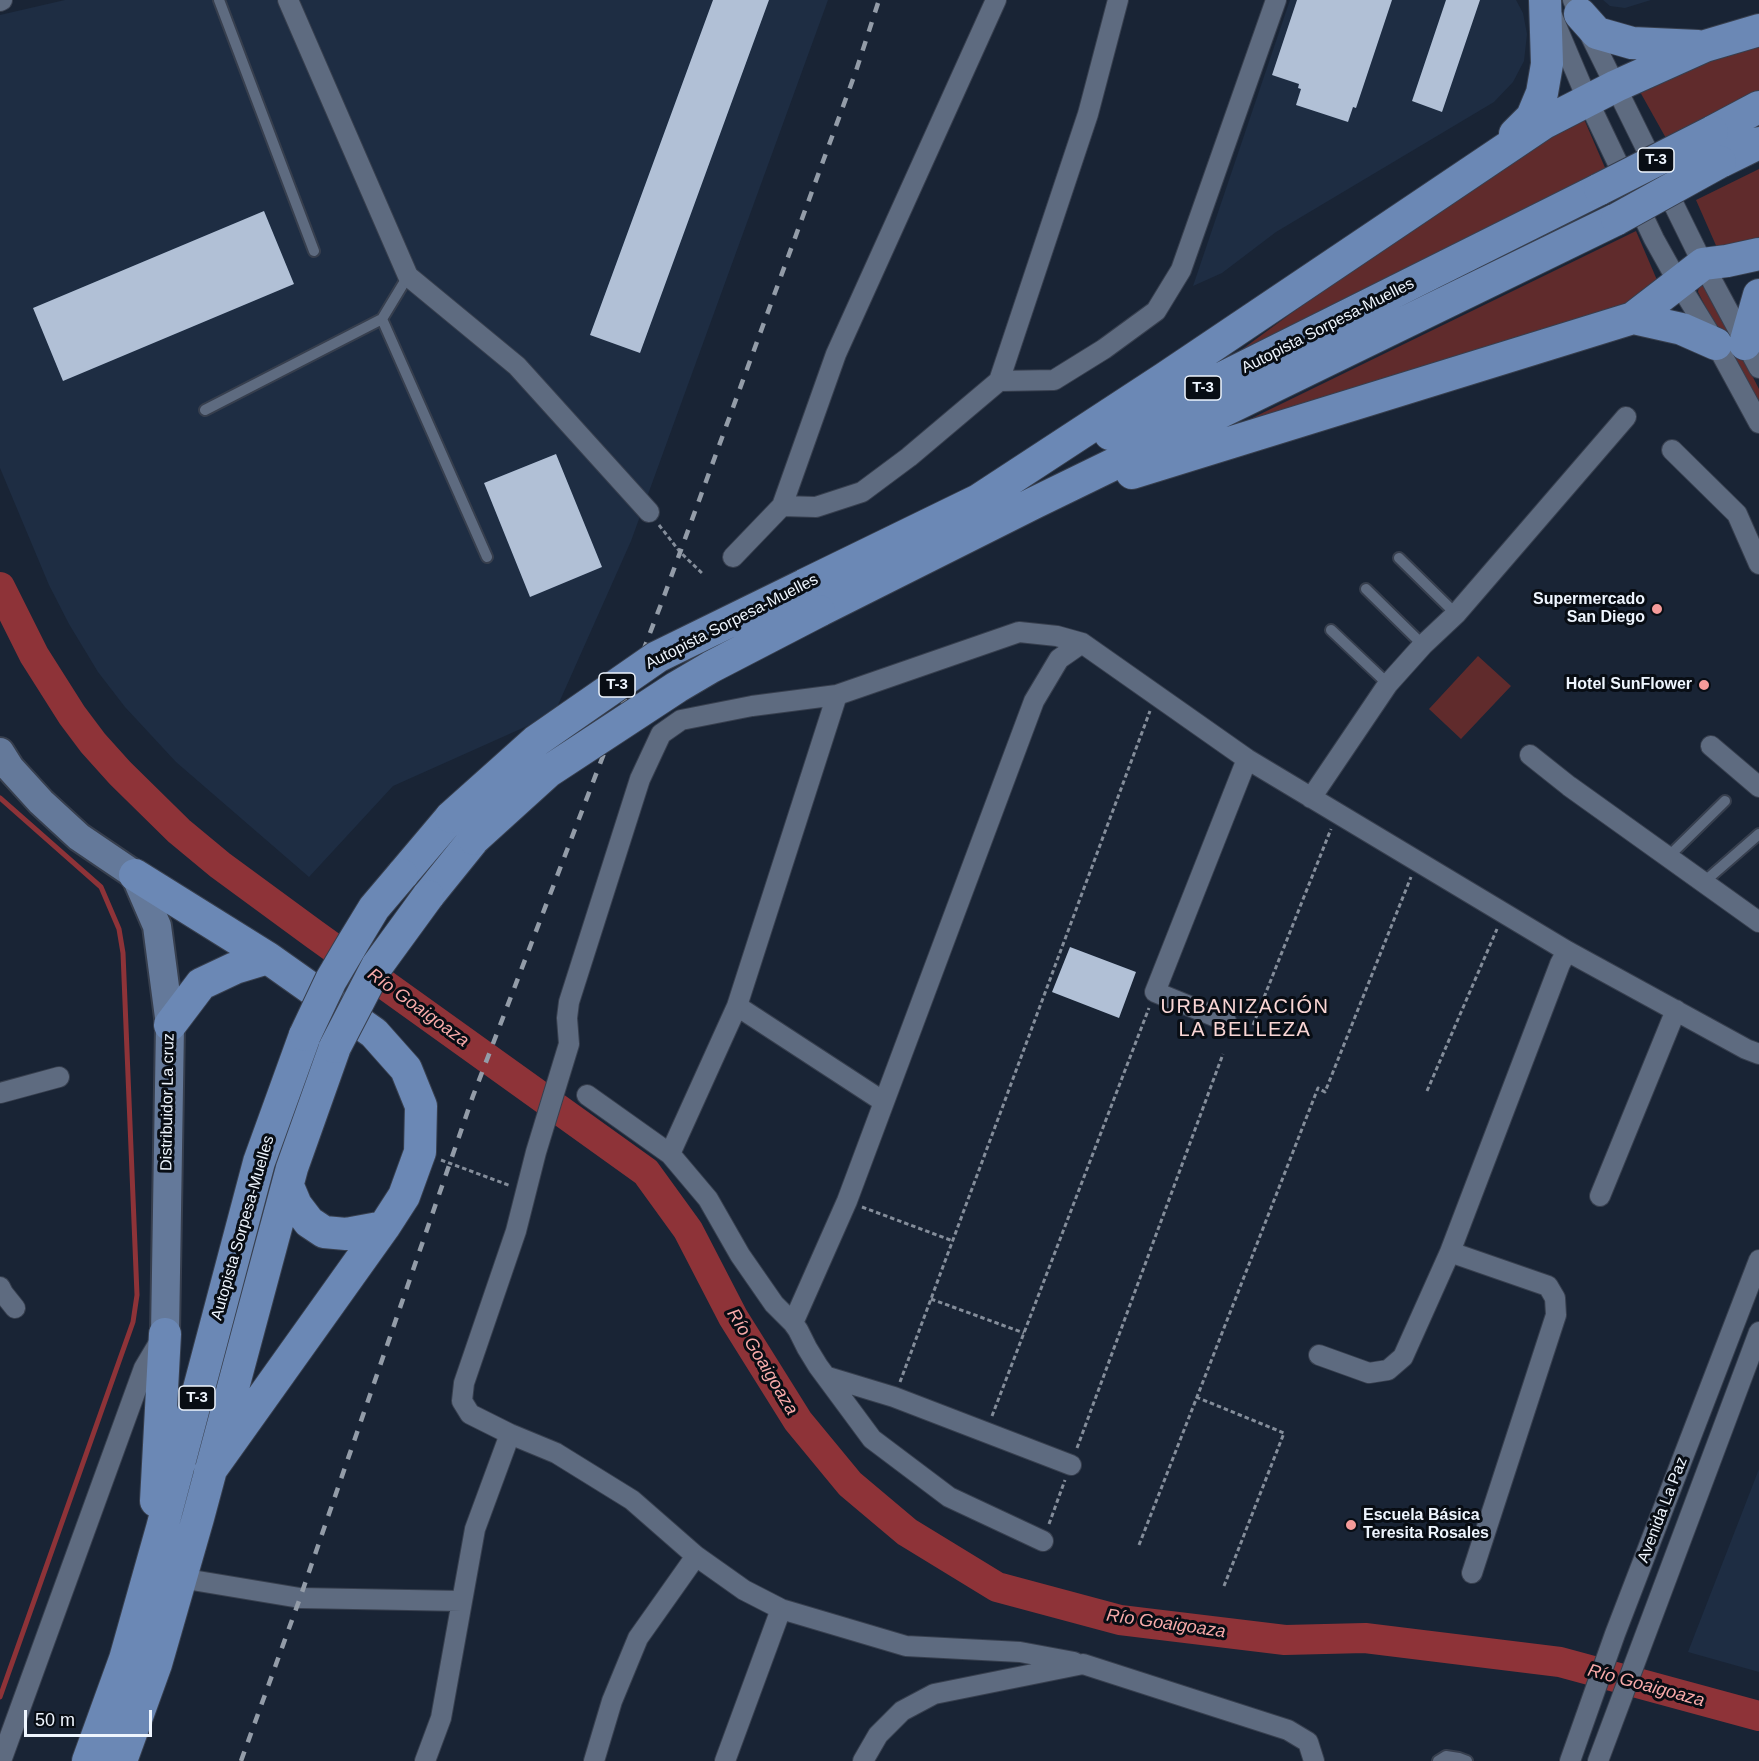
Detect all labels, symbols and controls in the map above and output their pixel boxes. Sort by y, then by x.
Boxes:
road number: T-3 [1638,148,1674,172]
street label: Autopista Sorpesa-Muelles [1238,274,1418,378]
road number: T-3 [1185,376,1221,400]
street label: Autopista Sorpesa-Muelles [642,570,822,674]
place label: Supermercado San Diego [1533,590,1645,628]
marker: Supermercado San Diego [1650,602,1664,616]
road number: T-3 [599,673,635,697]
place label: Hotel SunFlower [1566,675,1692,695]
marker: Hotel SunFlower [1697,678,1711,692]
water label: Río Goaigoaza [363,964,473,1052]
district label: URBANIZACIÓN LA BELLEZA [1160,995,1330,1042]
street label: Distribuidor La cruz [157,1033,179,1171]
street label: Autopista Sorpesa-Muelles [207,1133,279,1323]
water label: Río Goaigoaza [722,1305,802,1419]
road number: T-3 [179,1386,215,1410]
street label: Avenida La Paz [1634,1454,1692,1566]
place label: Escuela Básica Teresita Rosales [1363,1506,1489,1544]
marker: Escuela Básica Teresita Rosales [1344,1518,1358,1532]
water label: Río Goaigoaza [1105,1605,1227,1643]
water label: Río Goaigoaza [1585,1660,1707,1712]
scale bar [27,1698,154,1736]
text: 50 m [35,1710,75,1730]

